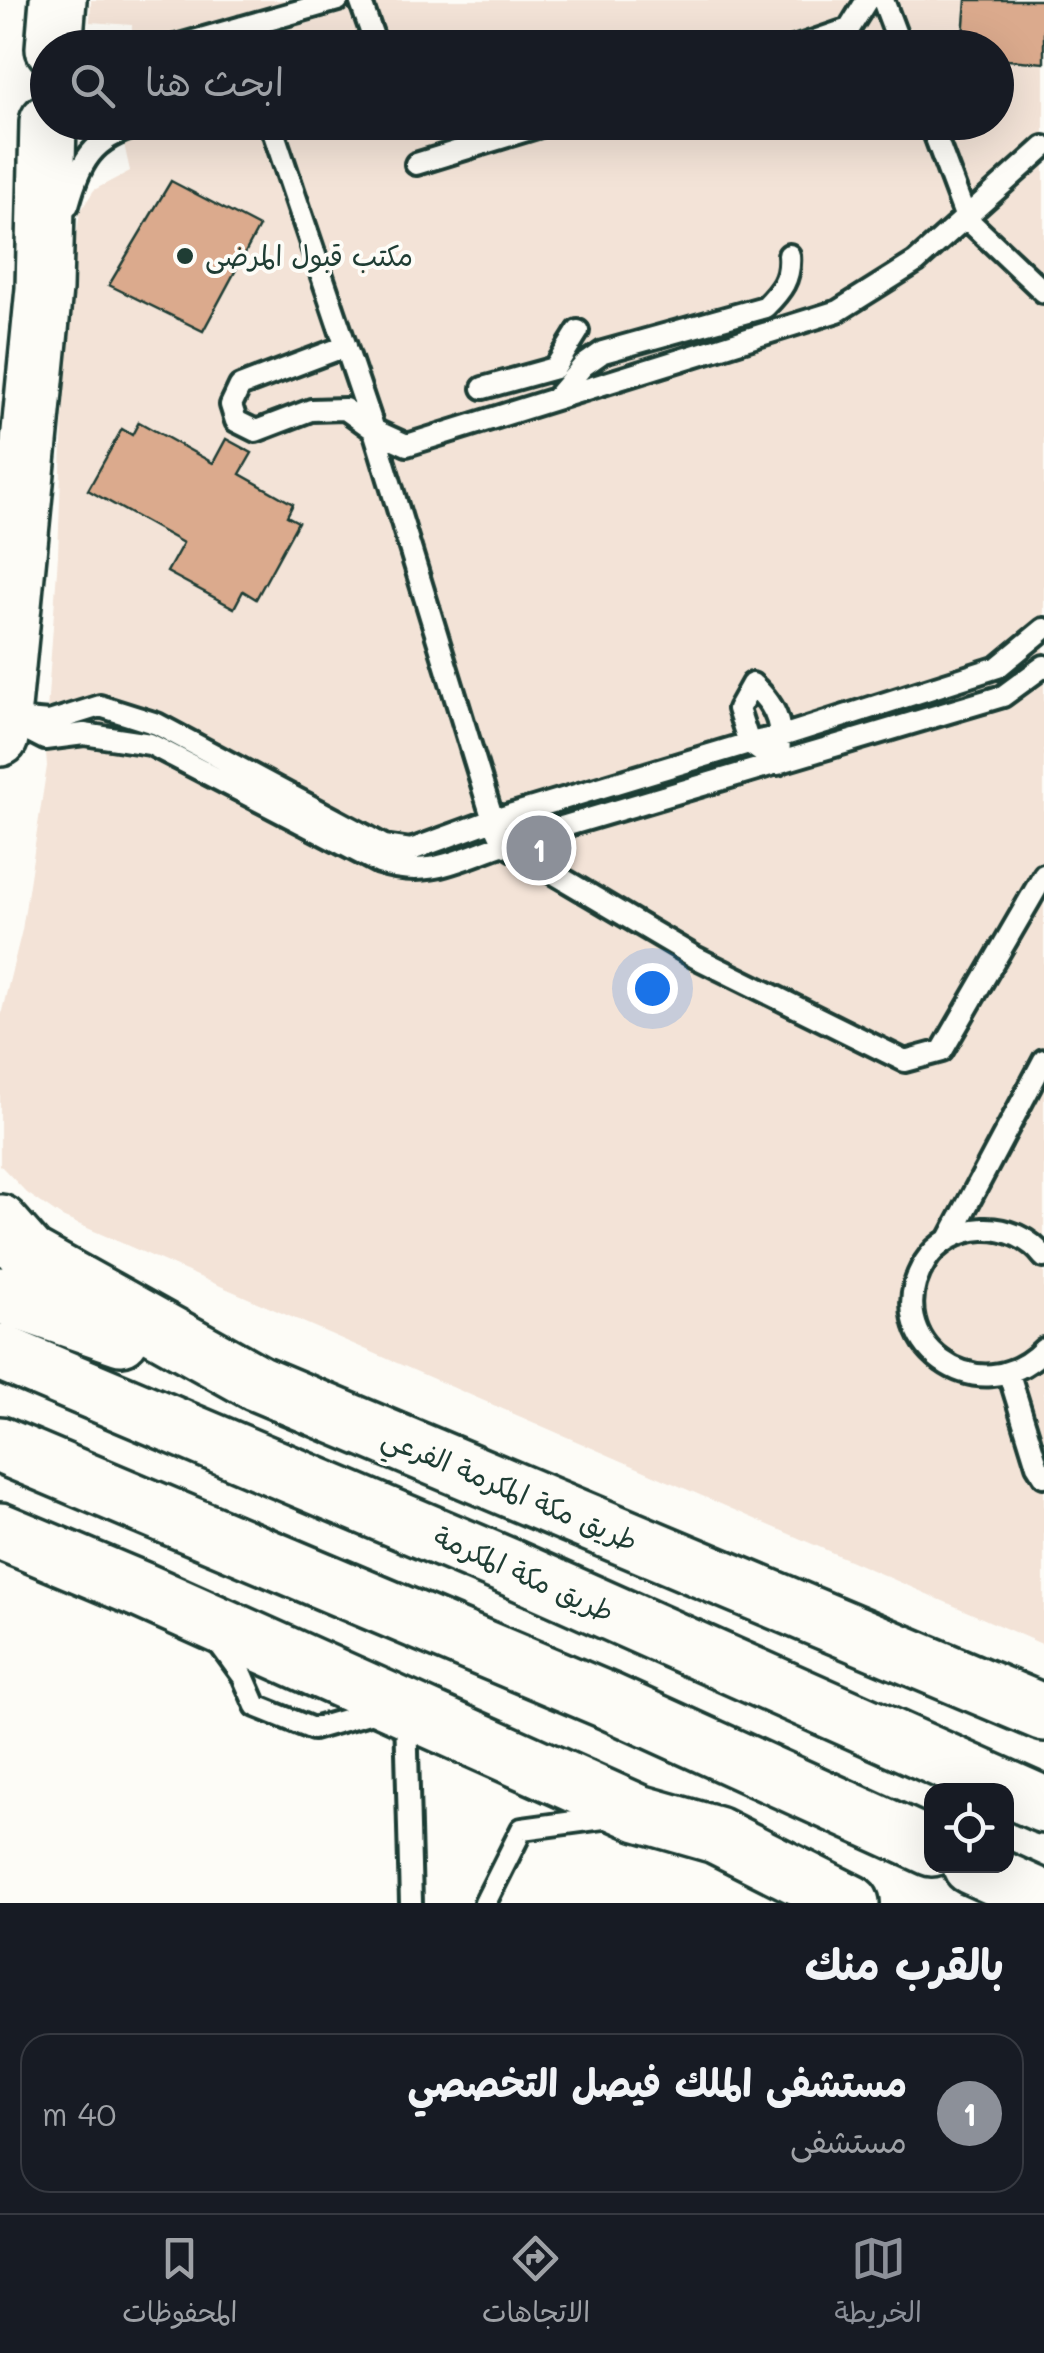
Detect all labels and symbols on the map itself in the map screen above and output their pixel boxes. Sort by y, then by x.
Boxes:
place label: مكتب قبول المرضى [205,237,413,274]
marker: مكتب قبول المرضى [174,245,196,267]
pin: 1 [506,810,572,886]
your location [627,963,678,1014]
street label: طريق مكة المكرمة الفرعي [374,1418,644,1566]
street label: طريق مكة المكرمة [429,1517,620,1629]

